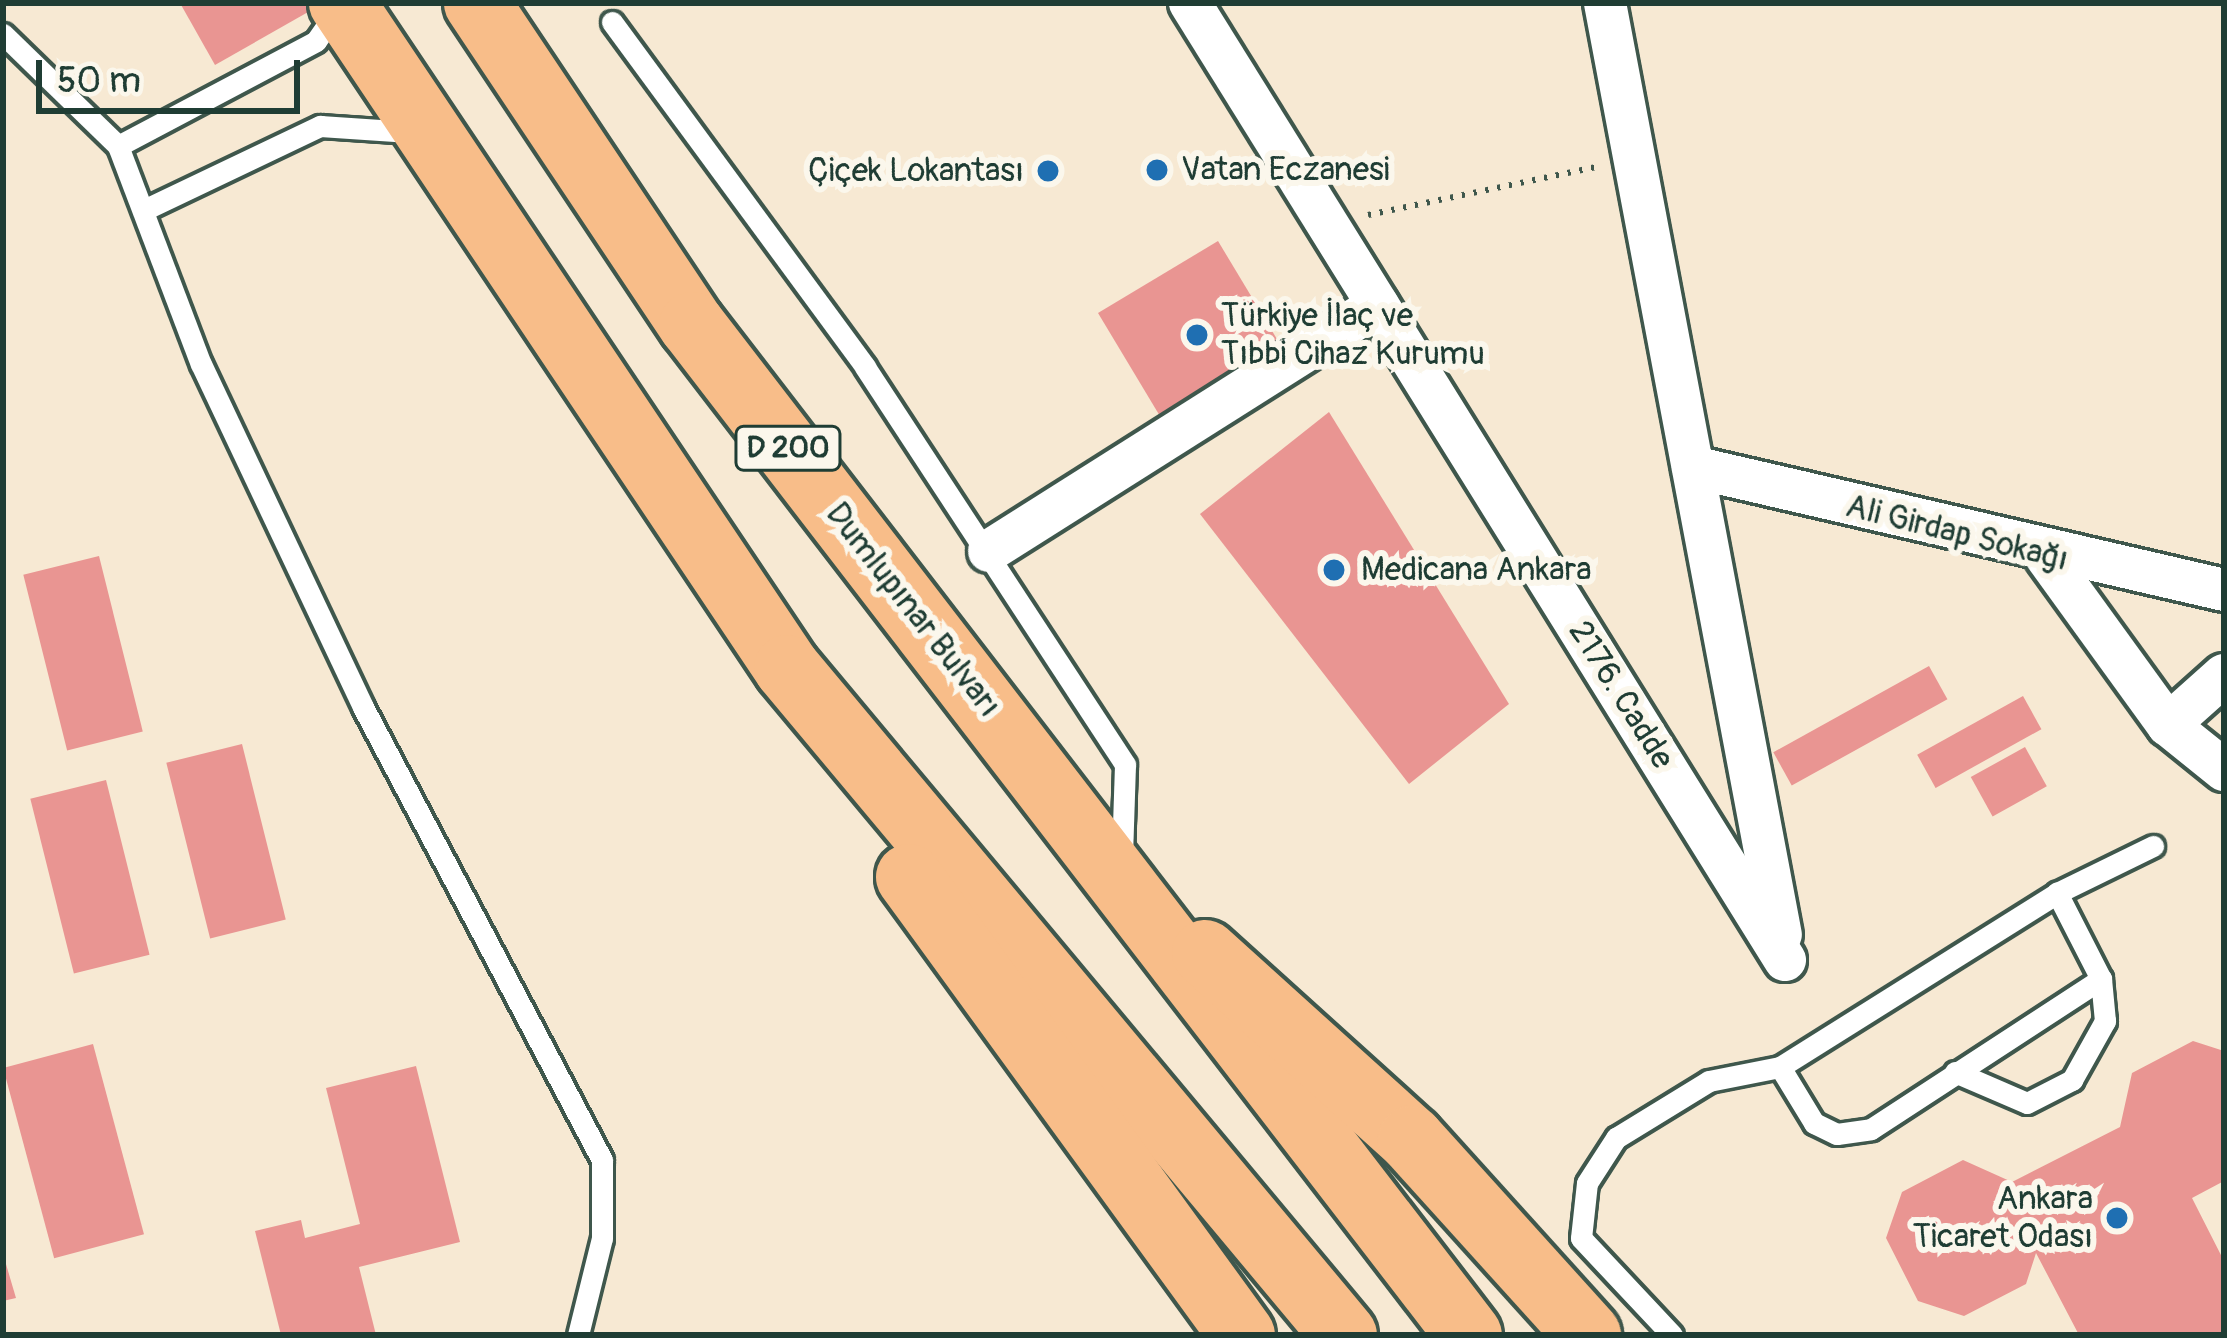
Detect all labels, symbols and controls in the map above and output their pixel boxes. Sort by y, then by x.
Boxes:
scale bar [42,36,306,110]
text: 50 m [57,58,141,103]
place label: Vatan Eczanesi [1181,150,1390,190]
place label: Çiçek Lokantası [808,151,1024,191]
marker: Vatan Eczanesi [1144,157,1170,183]
marker: Çiçek Lokantası [1035,158,1061,184]
place label: Türkiye İlaç ve Tıbbi Cihaz Kurumu [1221,296,1485,374]
marker: Türkiye İlaç ve Tıbbi Cihaz Kurumu [1184,322,1210,348]
road number: D 200 [734,424,842,472]
street label: Ali Girdap Sokağı [1842,486,2072,580]
street label: Dumlupınar Bulvarı [817,495,1009,725]
place label: Medicana Ankara [1361,550,1592,590]
marker: Medicana Ankara [1318,554,1350,586]
street label: 2176. Cadde [1560,614,1682,776]
place label: Ankara Ticaret Odası [1913,1179,2093,1257]
marker: Ankara Ticaret Odası [2104,1205,2130,1231]

